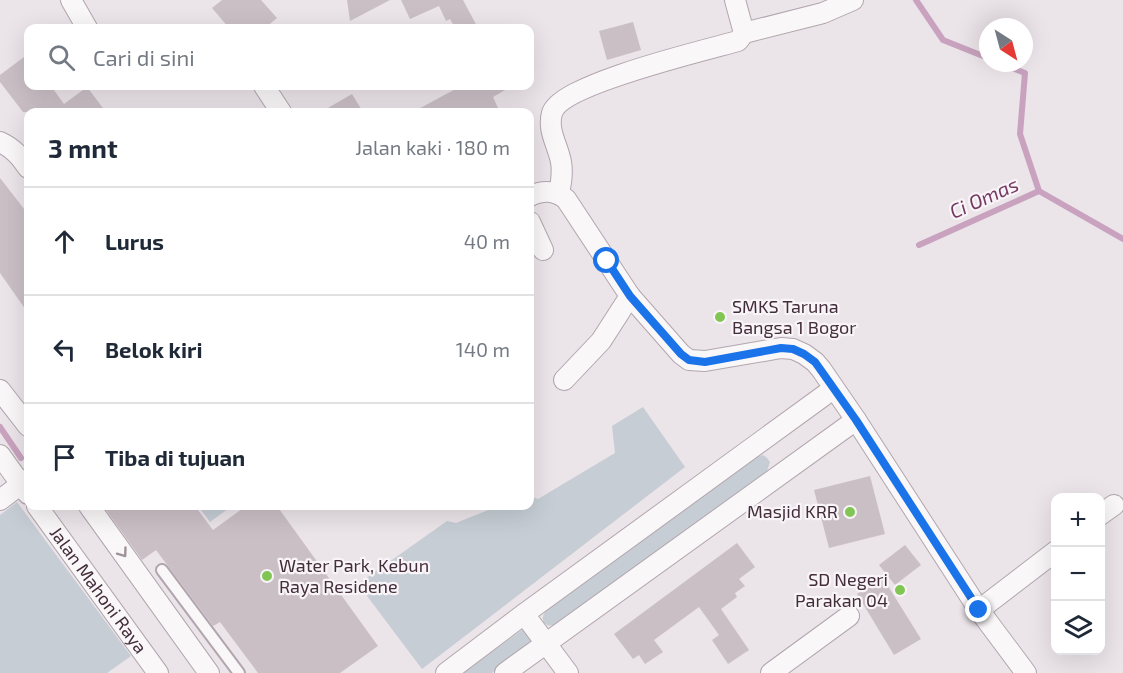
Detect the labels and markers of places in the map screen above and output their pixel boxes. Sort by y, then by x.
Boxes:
place label: SMKS Taruna Bangsa 1 Bogor [732,295,857,338]
marker: SMKS Taruna Bangsa 1 Bogor [713,310,727,324]
place label: Masjid KRR [747,500,838,522]
marker: Masjid KRR [843,505,857,519]
place label: Water Park, Kebun Raya Residene [279,554,429,597]
place label: SD Negeri Parakan 04 [795,568,888,611]
marker: Water Park, Kebun Raya Residene [260,569,274,583]
marker: SD Negeri Parakan 04 [893,583,907,597]

